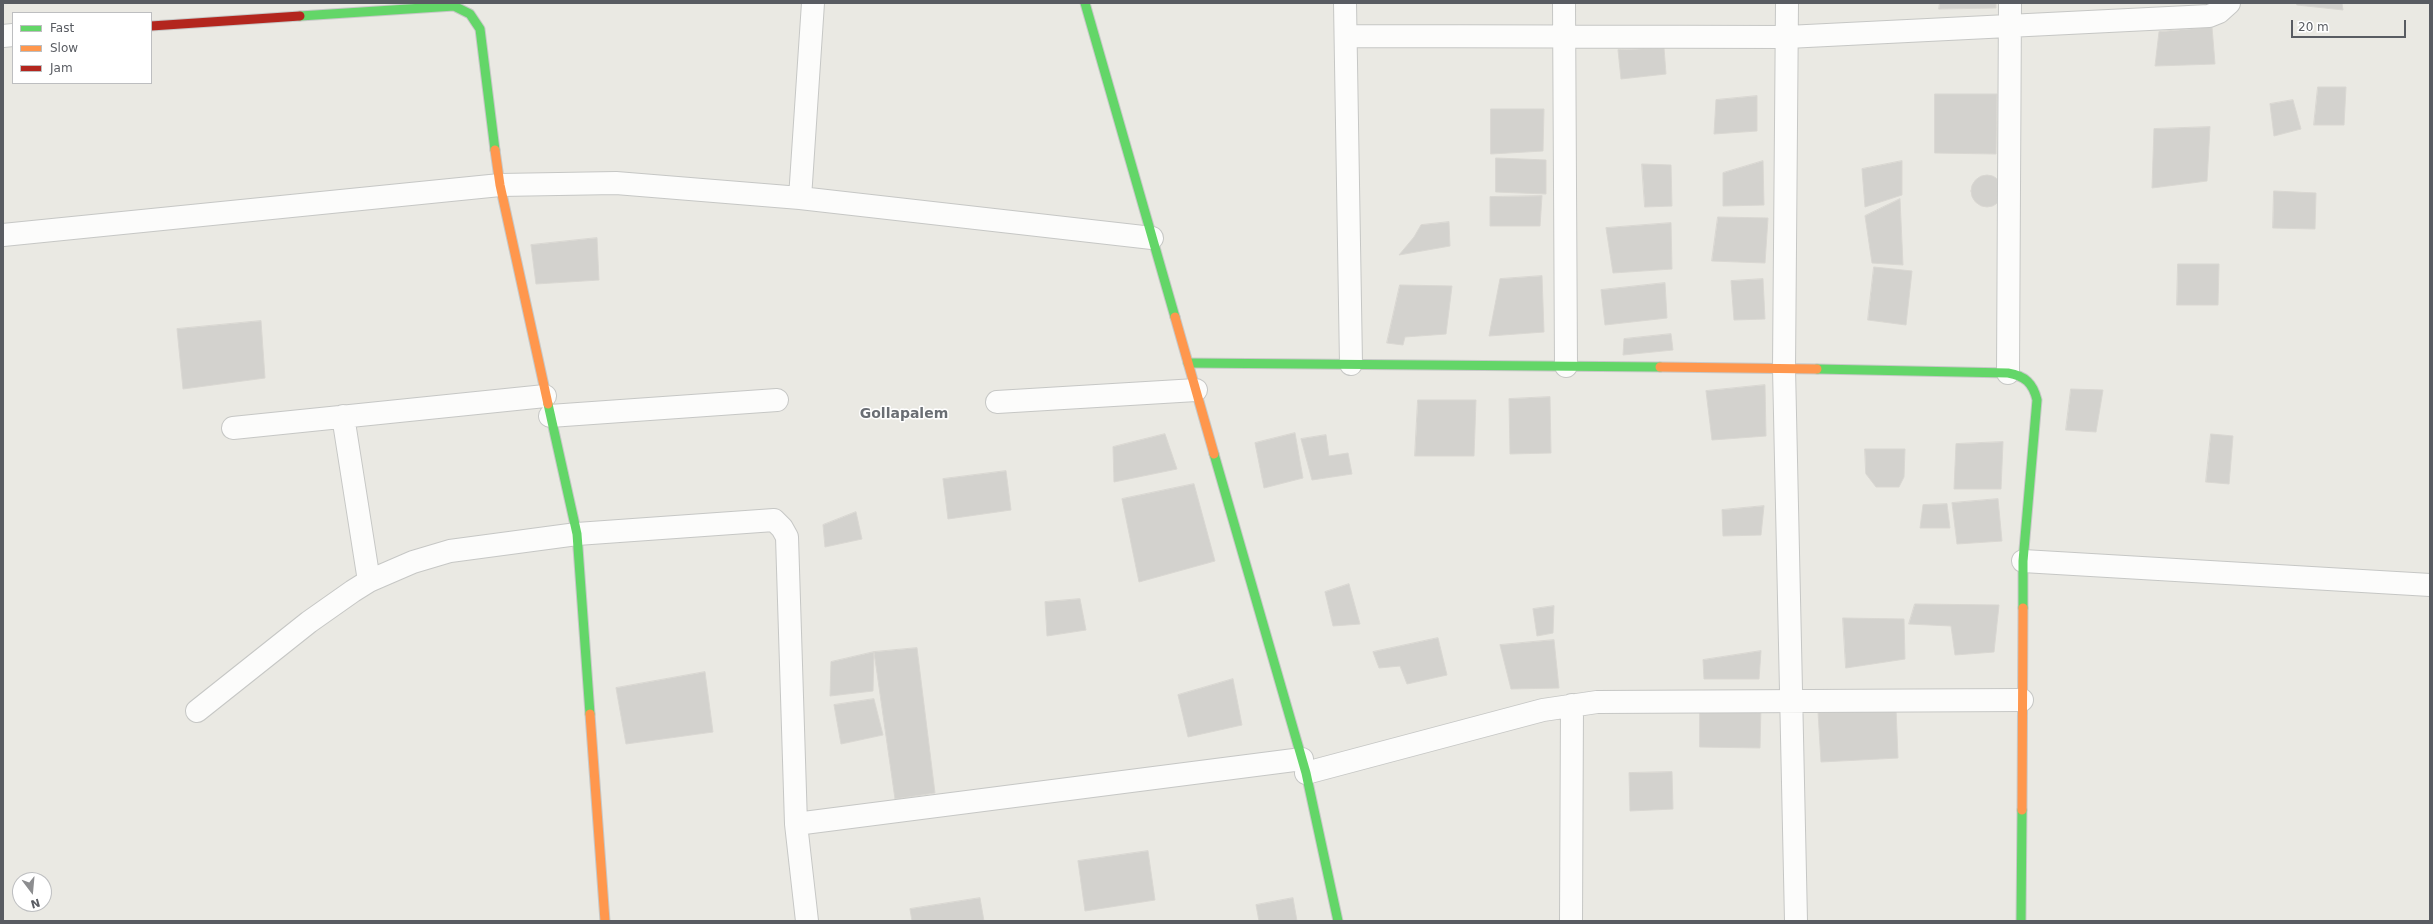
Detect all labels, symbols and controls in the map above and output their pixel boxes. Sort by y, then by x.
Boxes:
legend [12,12,152,84]
scale bar [2293,12,2408,38]
text: 20 m [2298,20,2329,34]
text: Fast [50,21,74,35]
text: Slow [50,41,78,55]
text: Jam [50,61,73,75]
district label: Gollapalem [860,406,948,422]
north arrow [12,872,52,912]
text: N [29,896,41,911]

